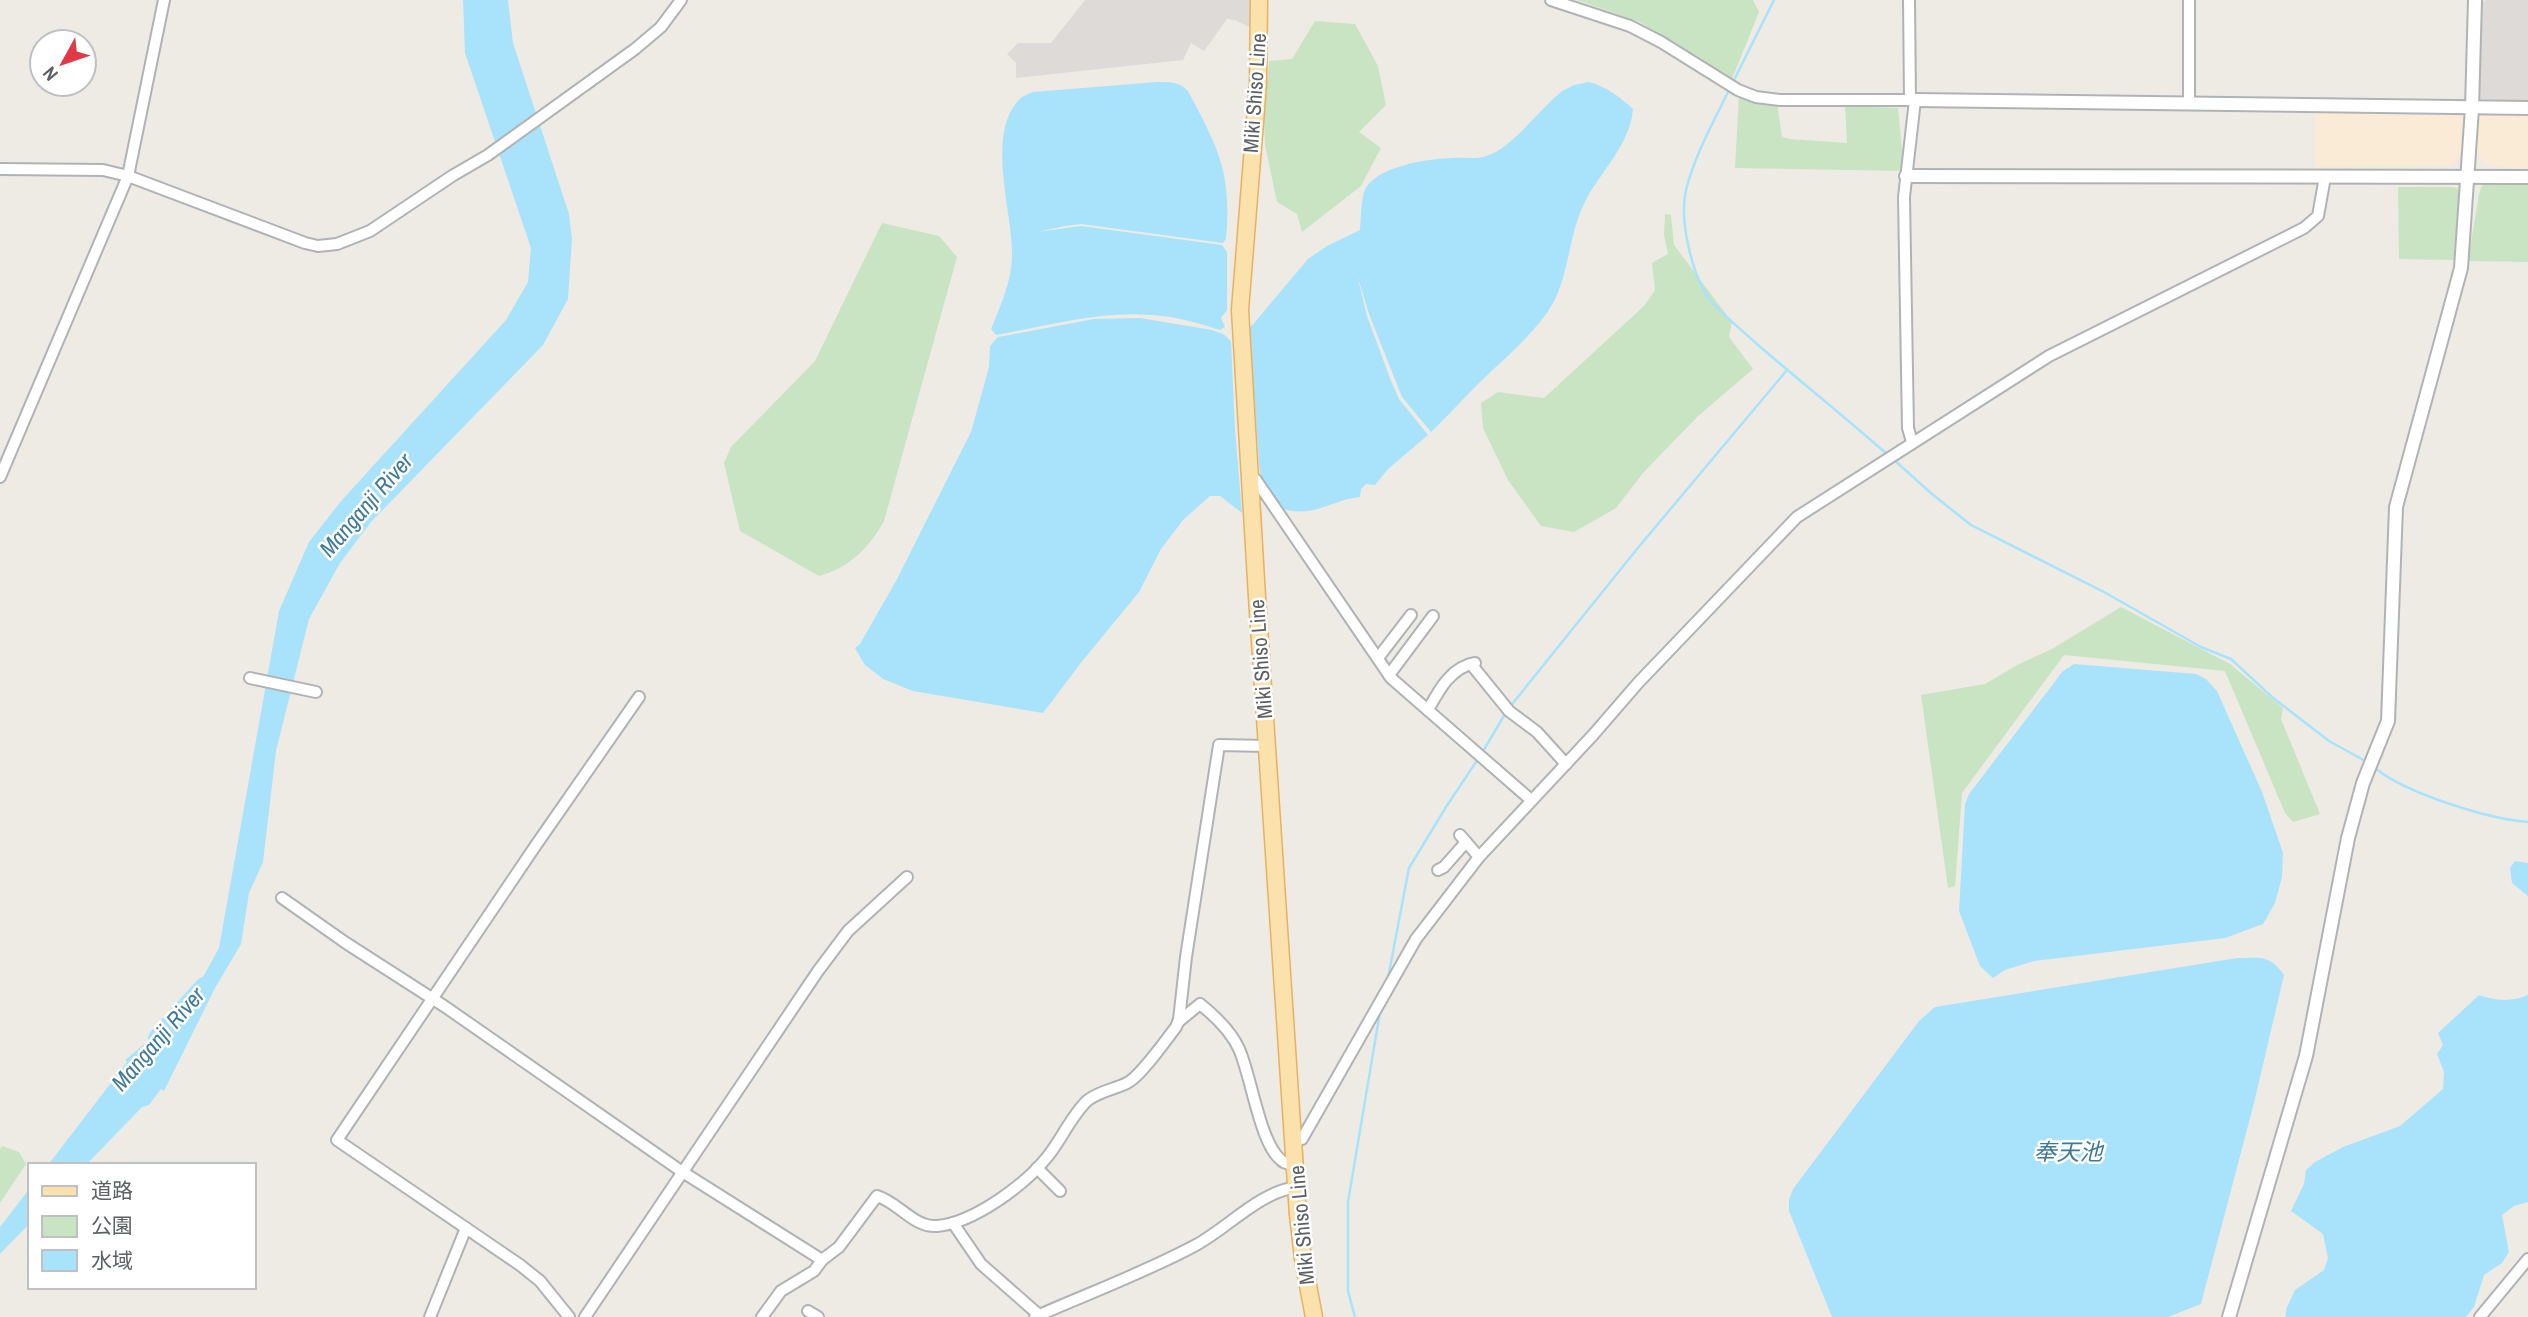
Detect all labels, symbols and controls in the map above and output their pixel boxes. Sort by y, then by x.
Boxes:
north arrow [28,28,98,98]
street label: Miki Shiso Line [1236,32,1273,154]
text: N [36,61,64,87]
water label: Manganji River [312,446,420,563]
street label: Miki Shiso Line [1242,598,1279,720]
water label: Manganji River [104,980,212,1097]
water label: 奉天池 [2034,1136,2105,1167]
legend [28,1163,256,1289]
street label: Miki Shiso Line [1282,1164,1321,1286]
text: 道路 [91,1176,133,1205]
text: 公園 [91,1211,133,1240]
text: 水域 [91,1246,133,1275]

